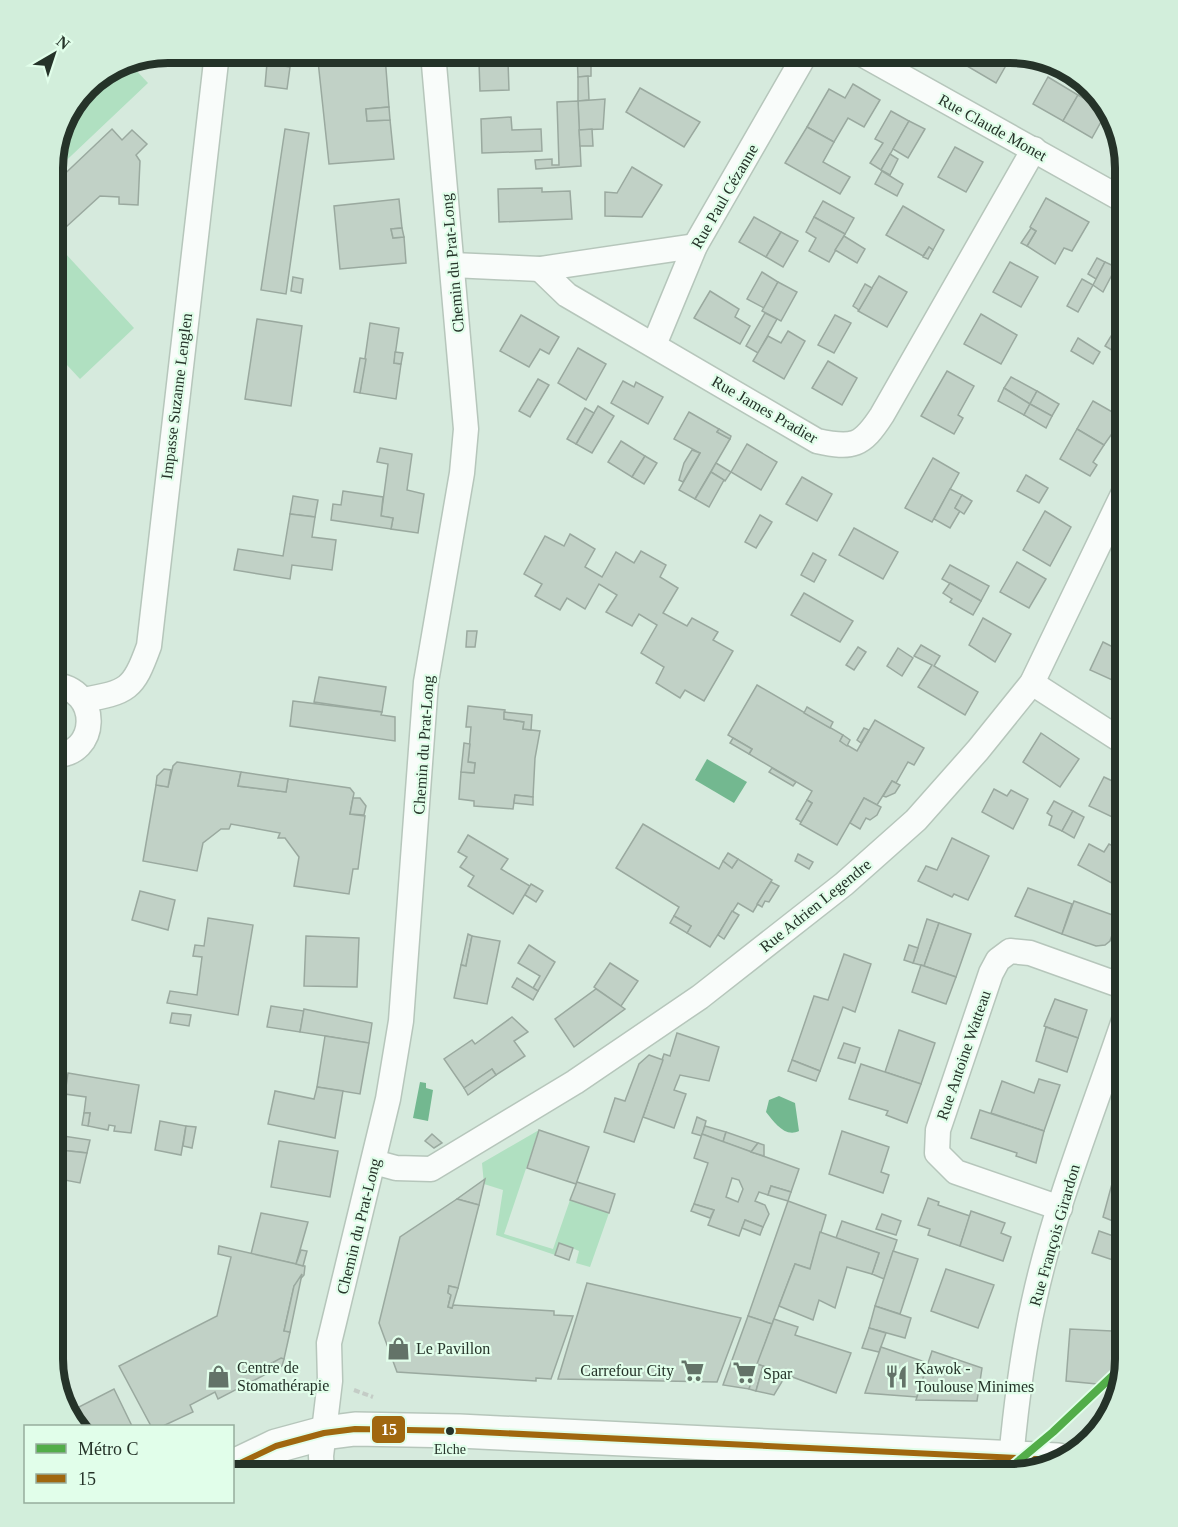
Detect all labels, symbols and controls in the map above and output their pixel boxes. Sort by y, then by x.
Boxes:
north arrow [24,24,84,84]
text: N [53,32,73,53]
street label: Rue Claude Monet [936,91,1050,164]
street label: Rue Paul Cézanne [688,141,761,251]
street label: Chemin du Prat-Long [438,193,468,333]
street label: Impasse Suzanne Lenglen [158,312,196,480]
street label: Rue James Pradier [709,372,821,447]
street label: Chemin du Prat-Long [410,675,438,815]
street label: Rue Adrien Legendre [756,855,875,956]
street label: Rue Antoine Watteau [933,988,994,1122]
street label: Chemin du Prat-Long [333,1156,385,1296]
street label: Rue François Girardon [1026,1162,1084,1308]
shop icon: Le Pavillon [385,1335,411,1361]
place label: Le Pavillon [416,1340,490,1357]
supermarket icon: Carrefour City [679,1357,705,1383]
place label: Centre de Stomathérapie [237,1359,329,1395]
supermarket icon: Spar [732,1360,758,1386]
place label: Kawok - Toulouse Minimes [915,1360,1034,1395]
place label: Carrefour City [580,1362,674,1380]
shop icon: Centre de Stomathérapie [206,1363,232,1389]
restaurant icon: Kawok - Toulouse Minimes [884,1364,910,1390]
place label: Spar [763,1365,793,1383]
line badge: 15 [371,1415,406,1444]
text: 15 [381,1421,397,1438]
legend [24,1425,234,1503]
marker: Elche [444,1425,456,1437]
text: Métro C [78,1439,139,1459]
place label: Elche [434,1442,466,1457]
text: 15 [78,1469,96,1489]

